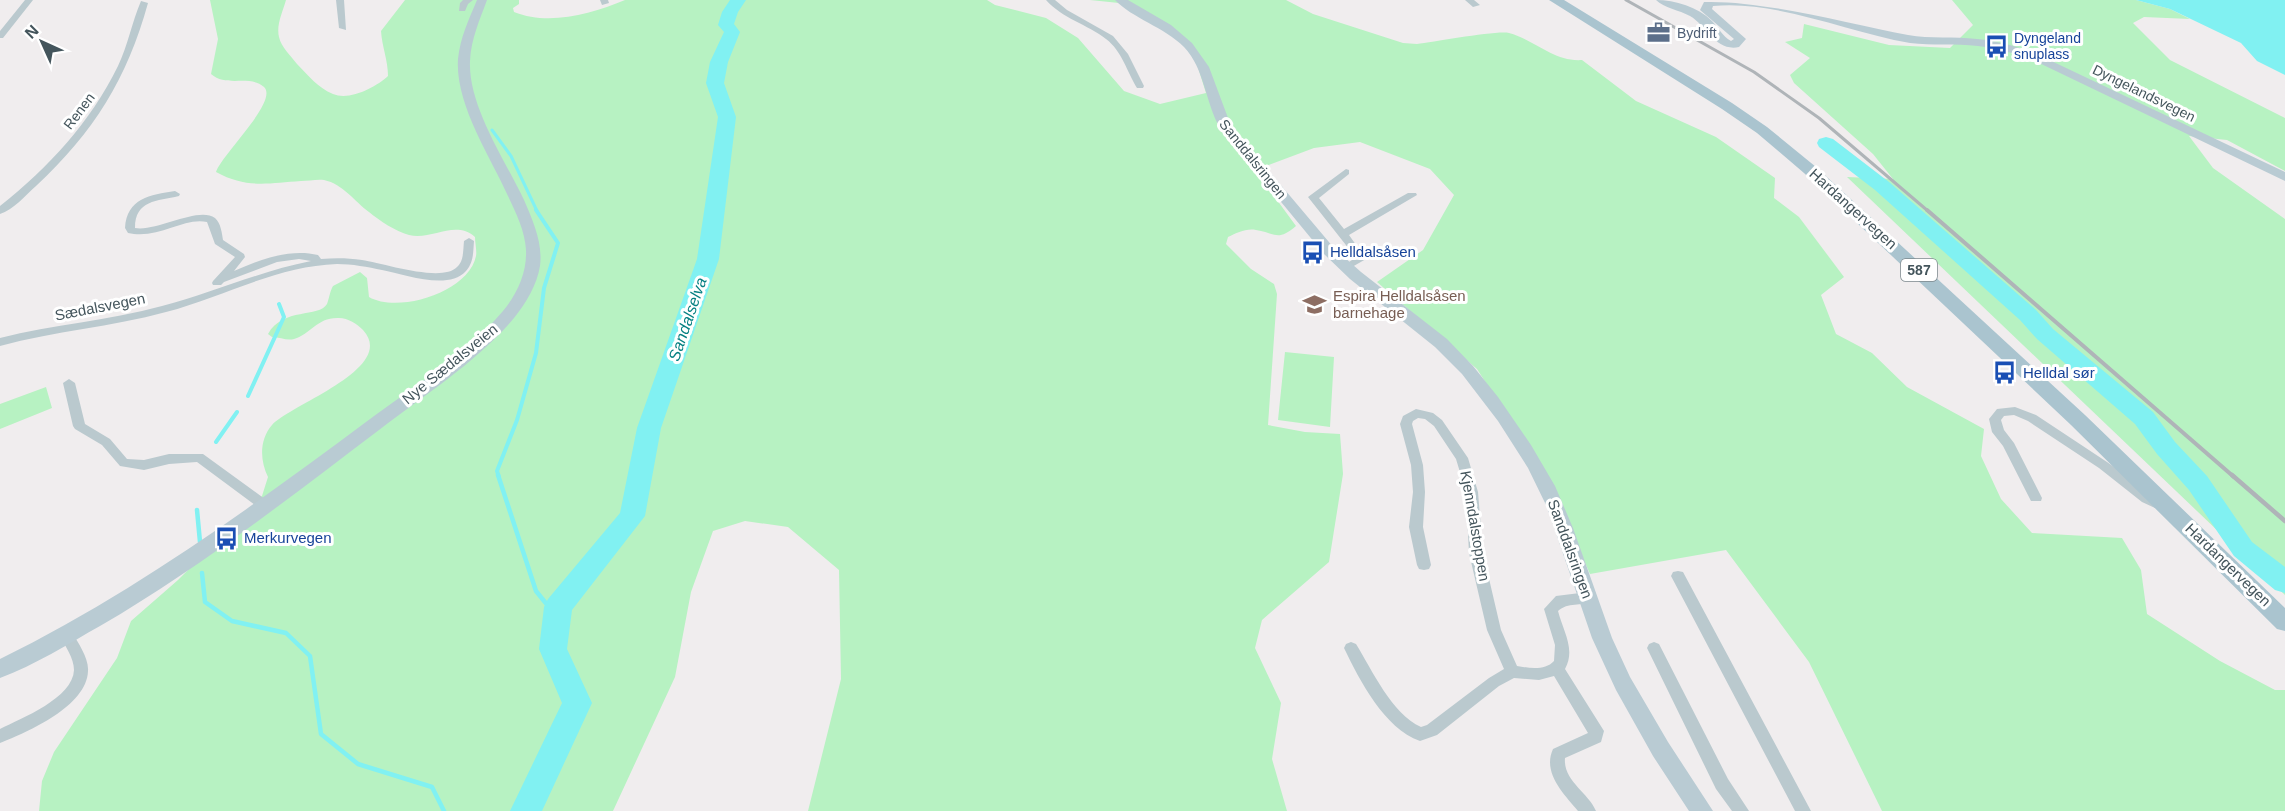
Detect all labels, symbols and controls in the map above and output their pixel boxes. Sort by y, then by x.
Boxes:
north arrow [12,12,72,72]
office icon: Bydrift [1646,20,1672,46]
text: N [22,22,42,42]
place label: Bydrift [1677,25,1717,41]
place label: Dyngeland snuplass [2014,30,2081,62]
bus stop icon: Dyngeland snuplass [1983,33,2009,59]
street label: Dyngelandsvegen [2090,61,2198,125]
street label: Renen [60,90,98,132]
street label: Sanddalsringen [1216,116,1290,202]
street label: Hardangervegen [1806,165,1901,252]
bus stop icon: Helldalsåsen [1299,239,1325,265]
place label: Helldalsåsen [1330,243,1416,260]
road number: 587 [1901,259,1937,281]
water label: Sandalselva [665,275,710,363]
place label: Espira Helldalsåsen barnehage [1333,287,1466,321]
street label: Sædalsvegen [53,289,147,324]
school or university icon: Espira Helldalsåsen barnehage [1302,292,1328,318]
street label: Nye Sædalsveien [399,320,501,407]
bus stop icon: Helldal sør [1992,360,2018,386]
place label: Helldal sør [2023,364,2095,381]
street label: Kjenndalstoppen [1457,469,1494,582]
street label: Sanddalsringen [1545,497,1596,601]
street label: Hardangervegen [2182,520,2274,610]
bus stop icon: Merkurvegen [213,525,239,551]
place label: Merkurvegen [244,529,332,546]

